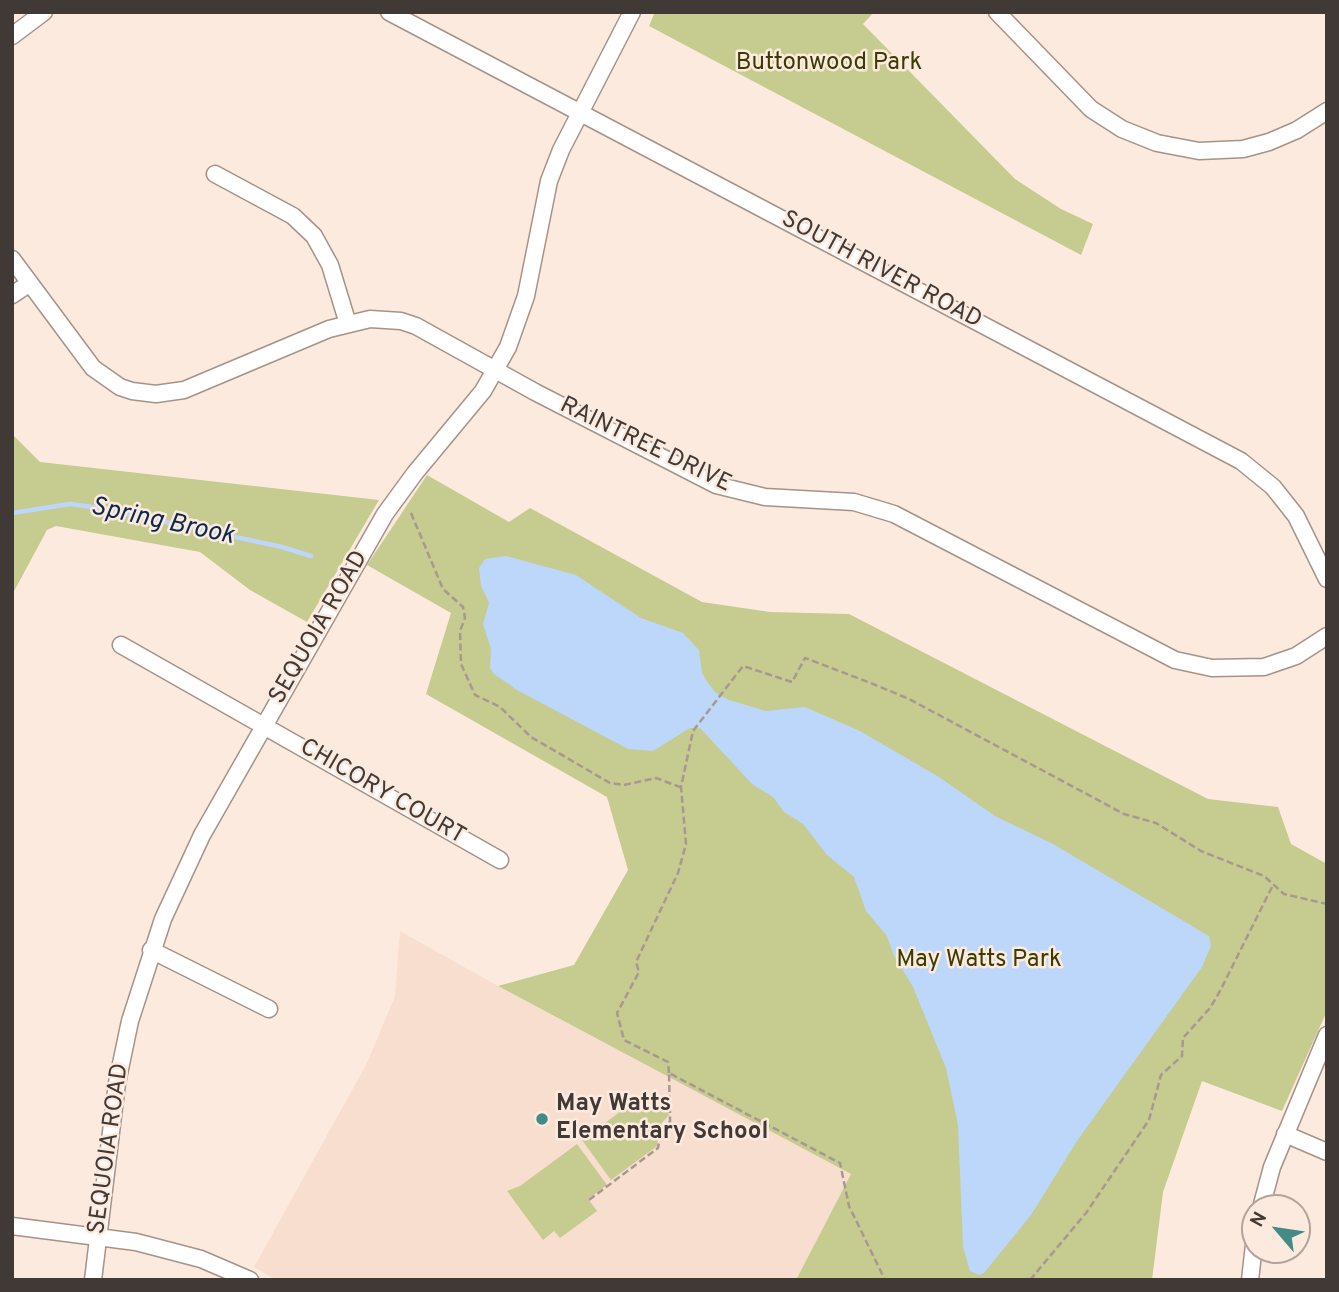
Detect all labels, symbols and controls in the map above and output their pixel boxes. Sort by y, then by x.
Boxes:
park label: Buttonwood Park [736,50,922,78]
street label: SOUTH RIVER ROAD [776,206,986,336]
street label: RAINTREE DRIVE [554,392,736,500]
water label: Spring Brook [87,493,237,553]
street label: SEQUOIA ROAD [264,546,376,710]
street label: CHICORY COURT [294,734,470,852]
park label: May Watts Park [896,947,1062,975]
street label: SEQUOIA ROAD [84,1062,136,1236]
place label: May Watts Elementary School [556,1091,768,1147]
marker: May Watts Elementary School [534,1111,550,1127]
north arrow [1241,1194,1311,1264]
text: N [1246,1208,1273,1232]

